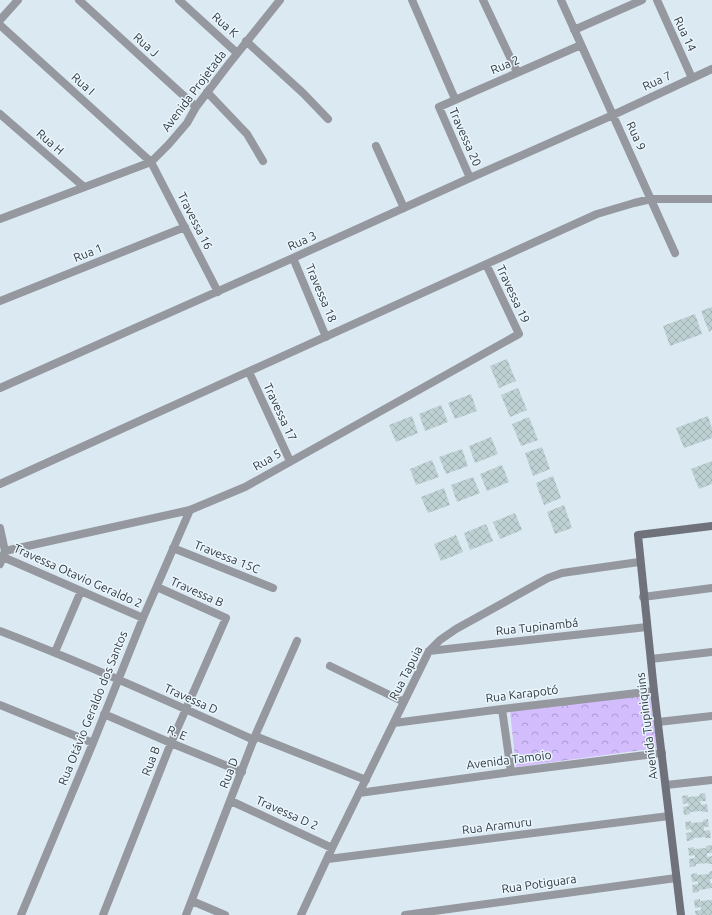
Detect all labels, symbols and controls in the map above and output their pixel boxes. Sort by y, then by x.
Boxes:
street label: Rua K [210,10,242,40]
street label: Rua 14 [672,14,699,53]
street label: Rua J [131,30,162,59]
street label: Avenida Projetada [159,48,228,134]
street label: Rua 2 [488,53,521,76]
street label: Rua 7 [640,68,673,93]
street label: Rua I [69,70,97,97]
street label: Travessa 20 [447,106,484,168]
street label: Rua 9 [624,119,649,152]
street label: Rua H [34,126,67,157]
street label: Travessa 16 [176,190,215,252]
street label: Rua 3 [285,229,318,253]
street label: Rua 1 [71,241,104,264]
street label: Travessa 18 [303,262,340,324]
street label: Travessa 19 [494,263,533,325]
street label: Travessa 17 [261,381,300,443]
street label: Rua 5 [251,446,283,473]
street label: Travessa 15C [192,537,263,576]
street label: Travessa Otavio Geraldo 2 [12,541,145,610]
street label: Travessa B [169,574,226,609]
street label: Rua Tupinambá [495,616,579,637]
street label: Rua Otávio Geraldo dos Santos [56,629,130,787]
street label: Rua Tapuia [386,644,425,702]
street label: Avenida Tupiniquins [633,672,660,780]
street label: Travessa D [162,681,220,716]
street label: Rua Karapotó [485,683,559,704]
street label: R. E [165,723,189,743]
street label: Rua B [139,744,162,778]
street label: Avenida Tamoio [466,748,552,771]
street label: Rua D [217,756,240,790]
street label: Travessa D 2 [254,793,320,832]
street label: Rua Aramuru [461,815,533,836]
street label: Rua Potiguara [501,872,577,895]

